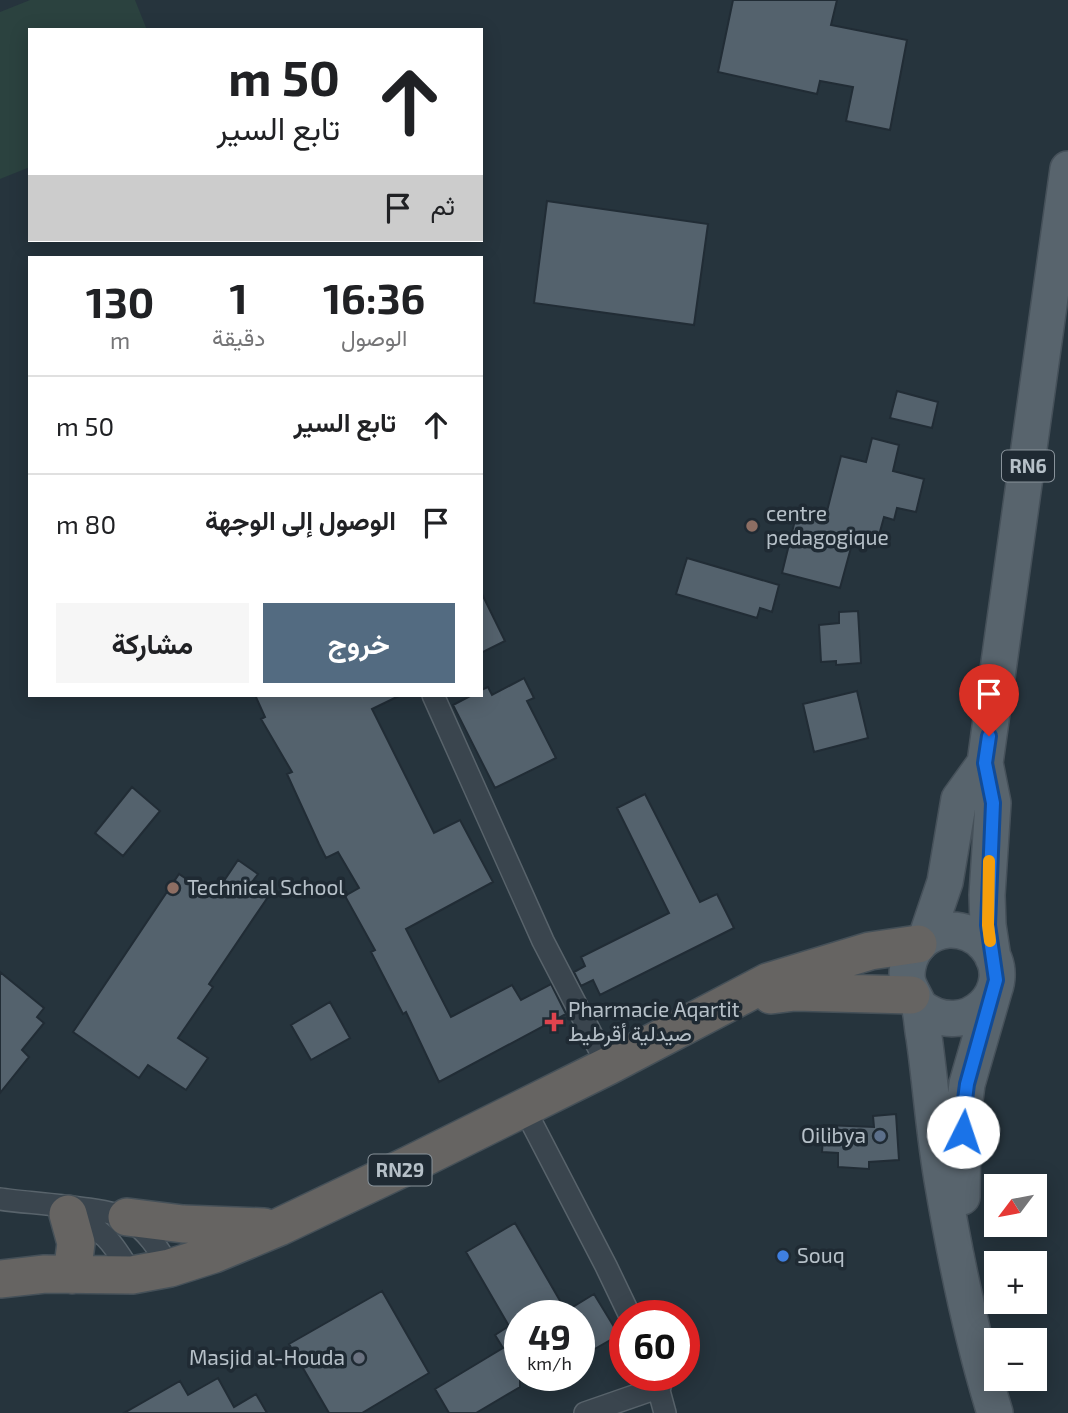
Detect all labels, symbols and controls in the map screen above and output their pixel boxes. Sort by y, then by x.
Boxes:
text: 50 m [228,47,340,106]
icon: ahead [364,56,455,147]
text: تابع السير [217,108,340,146]
icon: arrive [379,189,417,227]
text: ثم [431,189,455,220]
text: 1 [230,272,248,322]
text: 16:36 [323,272,425,322]
text: 130 [86,276,154,326]
text: دقيقة [212,323,265,351]
text: الوصول [341,323,407,351]
text: m [110,326,130,354]
text: تابع السير [293,406,396,437]
icon: ahead [417,406,455,444]
text: 50 m [56,410,114,441]
road number: RN6 [1002,450,1054,481]
place label: centre pedagogique [766,500,889,549]
text: الوصول إلى الوجهة [205,504,396,535]
icon: arrive [417,504,455,542]
text: 80 m [56,508,116,539]
marker: centre pedagogique [744,518,760,534]
button: مشاركة [56,603,249,683]
button: خروج [263,603,455,683]
pin [959,664,1019,736]
icon: arrive [970,675,1008,713]
place label: Technical School [187,874,345,899]
marker: Technical School [165,880,181,896]
place label: Pharmacie Aqartit صيدلية أقرطيط [568,996,740,1047]
marker: Pharmacie Aqartit صيدلية أقرطيط [546,1014,562,1030]
position arrow [926,1095,1000,1169]
place label: Oilibya [801,1122,866,1147]
marker: Oilibya [872,1128,888,1144]
road number: RN29 [368,1154,432,1186]
north arrow [984,1174,1046,1237]
map controls [984,1174,1047,1391]
place label: Souq [797,1242,845,1267]
marker: Souq [775,1248,791,1264]
button: + [984,1251,1047,1314]
speed limit sign: 60 [609,1300,700,1391]
text: 49 [528,1315,571,1357]
button: − [984,1328,1047,1391]
place label: Masjid al-Houda [189,1344,345,1370]
marker: Masjid al-Houda [351,1350,367,1366]
text: km/h [527,1352,572,1374]

